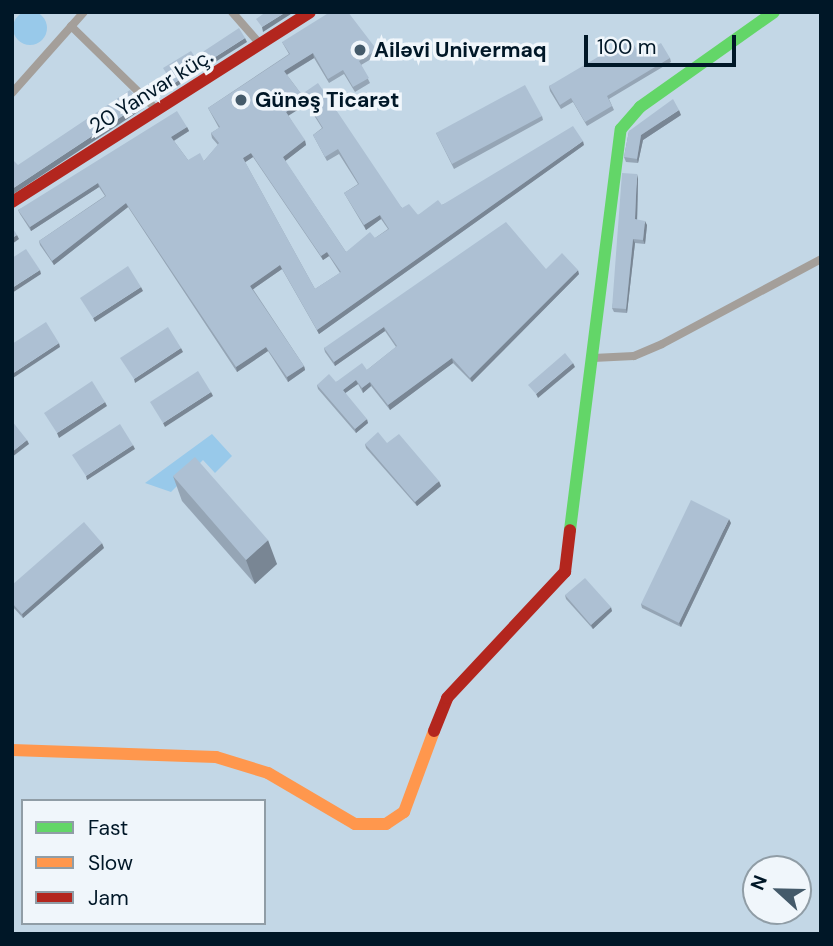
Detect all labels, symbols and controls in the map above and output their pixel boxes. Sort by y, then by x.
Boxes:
scale bar [588,21,740,65]
text: 100 m [597,33,657,61]
place label: Ailəvi Univermaq [374,37,547,63]
marker: Ailəvi Univermaq [352,42,368,58]
street label: 20 Yanvar küç. [85,43,217,139]
place label: Günəş Ticarət [255,87,399,113]
marker: Günəş Ticarət [233,92,249,108]
legend [21,799,266,925]
text: Fast [88,814,128,842]
text: Slow [88,849,133,877]
north arrow [742,855,812,925]
text: N [745,872,773,894]
text: Jam [88,884,129,912]

